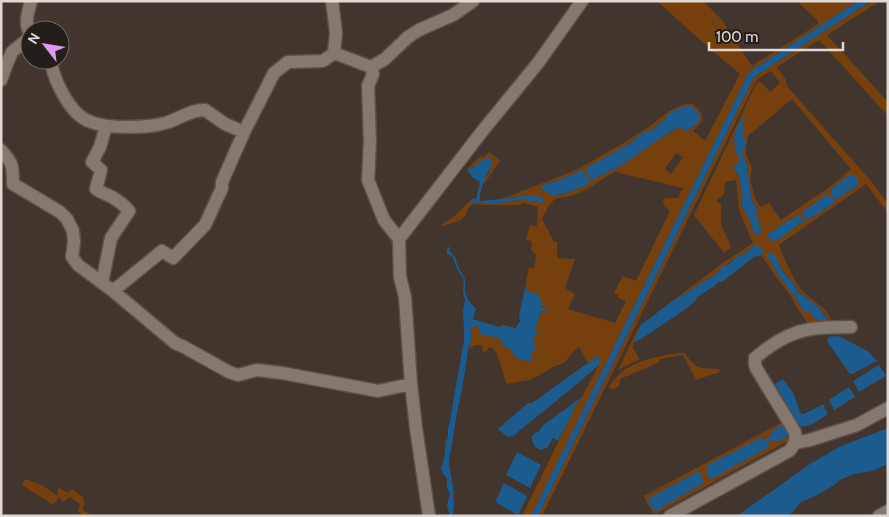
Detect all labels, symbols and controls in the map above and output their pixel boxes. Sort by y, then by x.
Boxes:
north arrow [20,20,70,70]
scale bar [709,20,843,52]
text: 100 m [716,28,758,46]
text: N [24,29,44,47]

